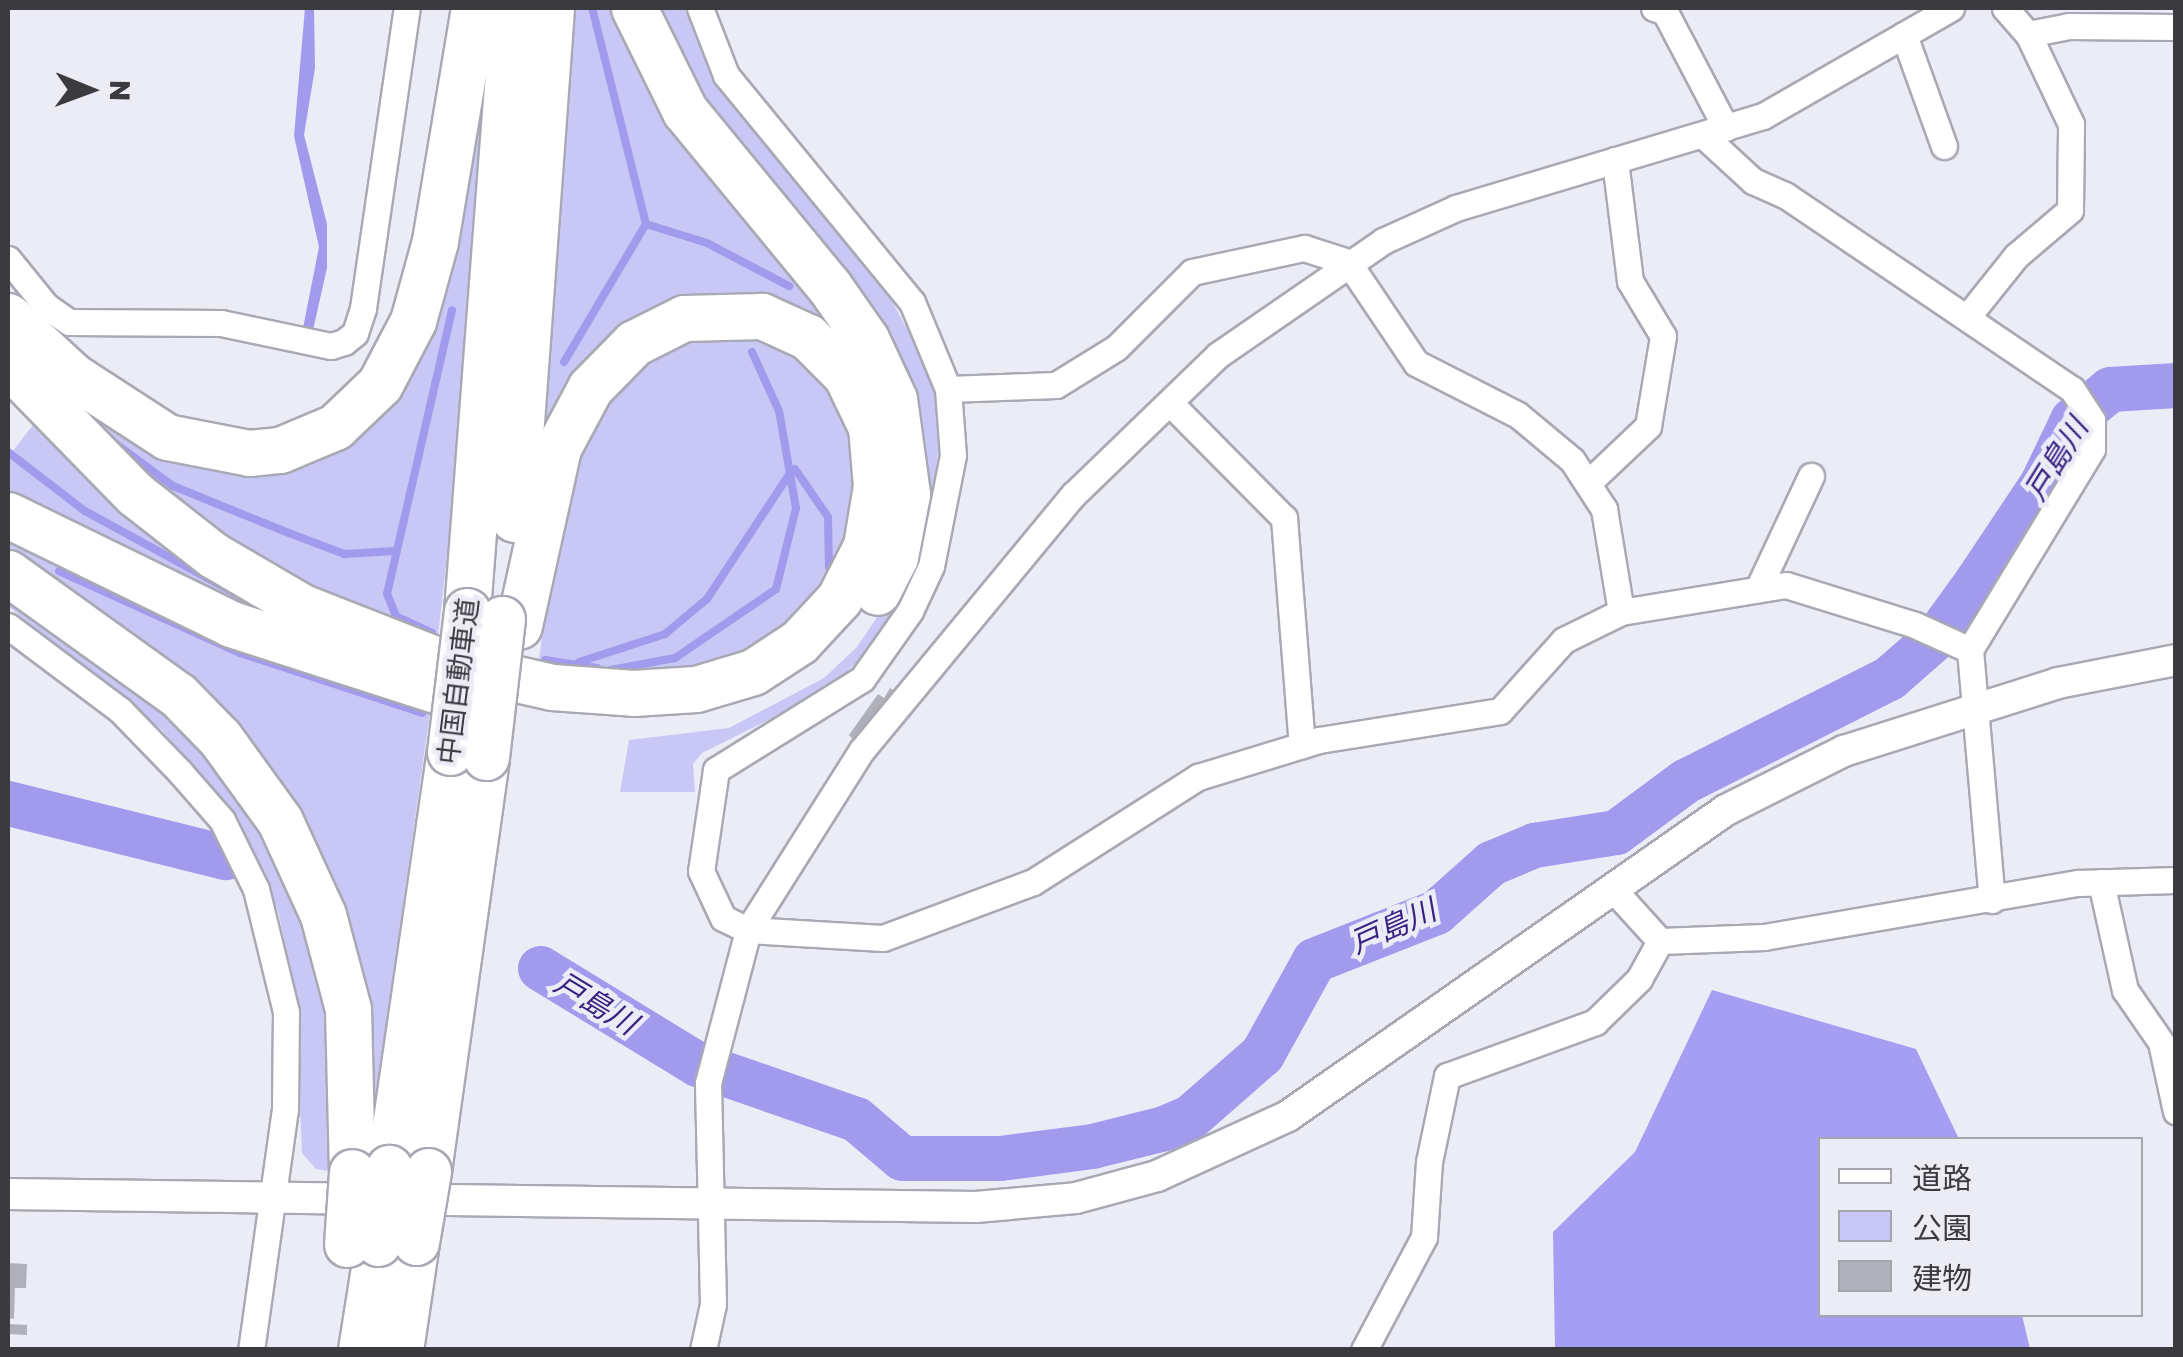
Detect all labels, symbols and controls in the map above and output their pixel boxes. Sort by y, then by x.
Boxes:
north arrow [40,40,140,140]
text: N [104,80,137,101]
water label: 戸島川 [2017,411,2095,507]
street label: 中国自動車道 [431,596,485,766]
water label: 戸島川 [1345,891,1441,961]
water label: 戸島川 [548,964,644,1042]
legend [1818,1137,2143,1317]
text: 道路 [1912,1160,1972,1196]
text: 公園 [1912,1210,1972,1246]
text: 建物 [1912,1260,1972,1296]

